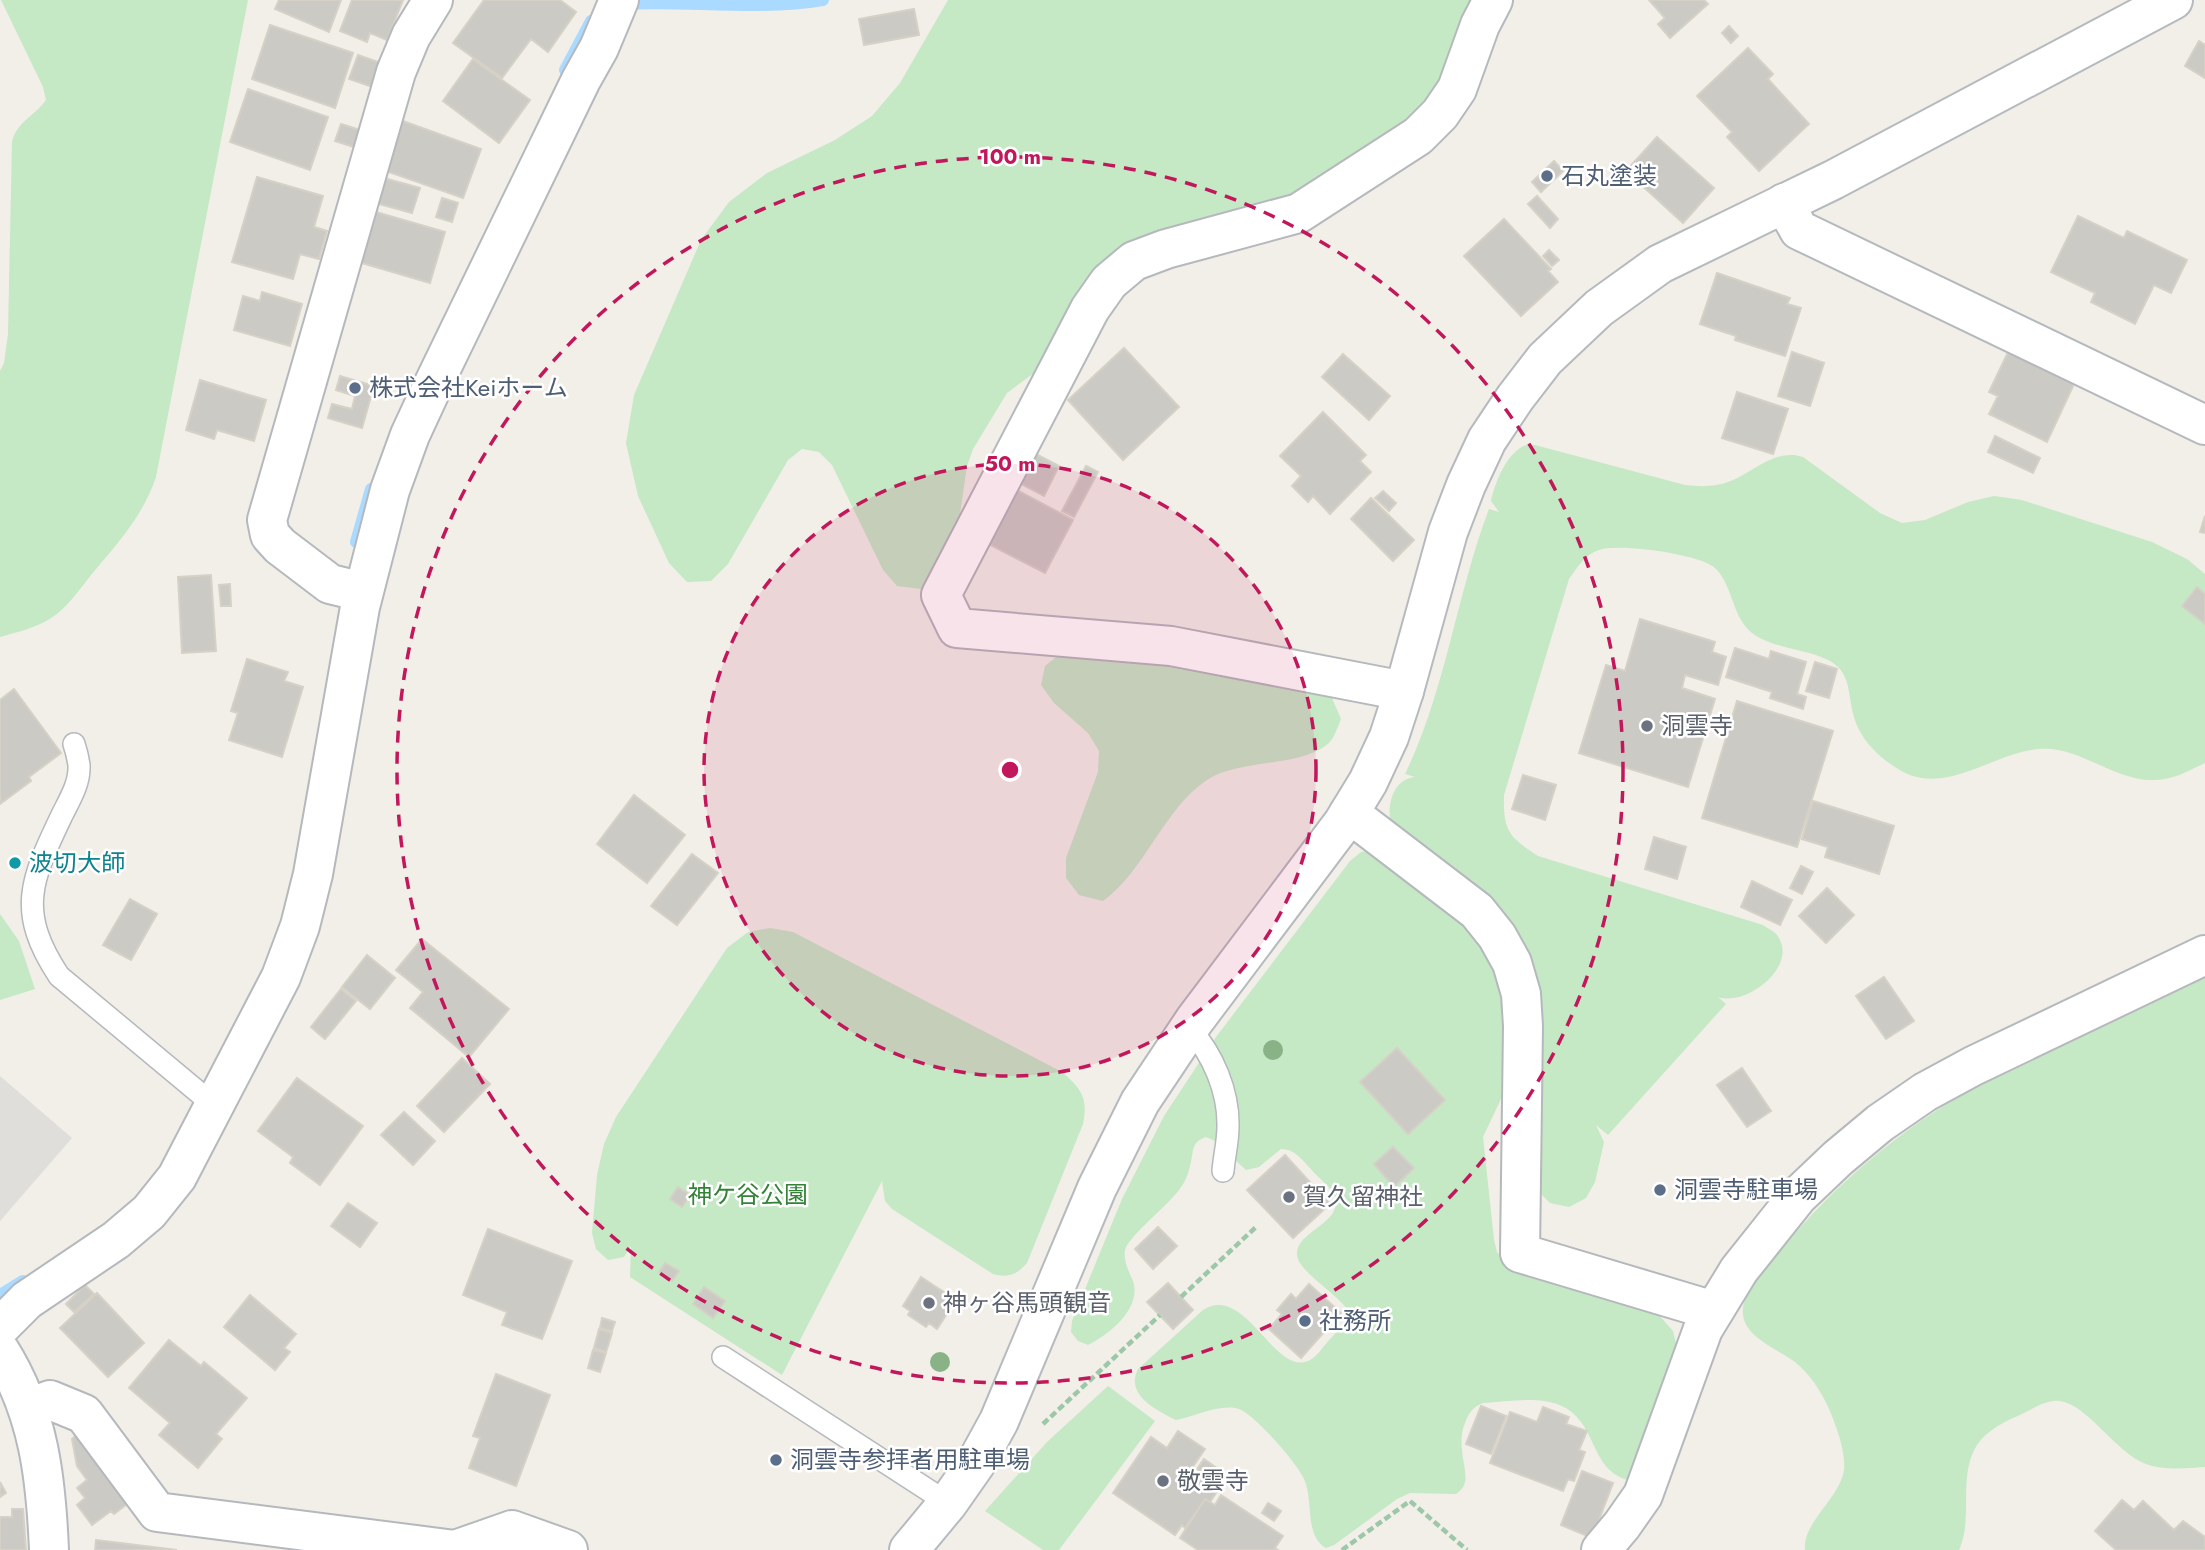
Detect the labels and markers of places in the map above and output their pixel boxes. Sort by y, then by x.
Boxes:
place label: 石丸塗装 [1561,158,1657,193]
marker: 石丸塗装 [1539,168,1555,184]
place label: 株式会社Keiホーム [369,370,568,405]
marker: 株式会社Keiホーム [347,380,363,396]
place label: 洞雲寺 [1661,708,1733,743]
marker: 洞雲寺 [1639,718,1655,734]
centre of rings [998,758,1022,782]
place label: 波切大師 [29,845,125,880]
marker: 波切大師 [7,855,23,871]
place label: 洞雲寺駐車場 [1674,1172,1818,1207]
place label: 賀久留神社 [1303,1179,1423,1214]
marker: 洞雲寺駐車場 [1652,1182,1668,1198]
marker: 賀久留神社 [1281,1189,1297,1205]
place label: 神ヶ谷馬頭観音 [943,1285,1111,1320]
marker: 神ヶ谷馬頭観音 [921,1295,937,1311]
place label: 社務所 [1319,1303,1391,1338]
marker: 社務所 [1297,1313,1313,1329]
place label: 洞雲寺参拝者用駐車場 [790,1442,1030,1477]
marker: 洞雲寺参拝者用駐車場 [768,1452,784,1468]
place label: 敬雲寺 [1177,1463,1249,1498]
marker: 敬雲寺 [1155,1473,1171,1489]

